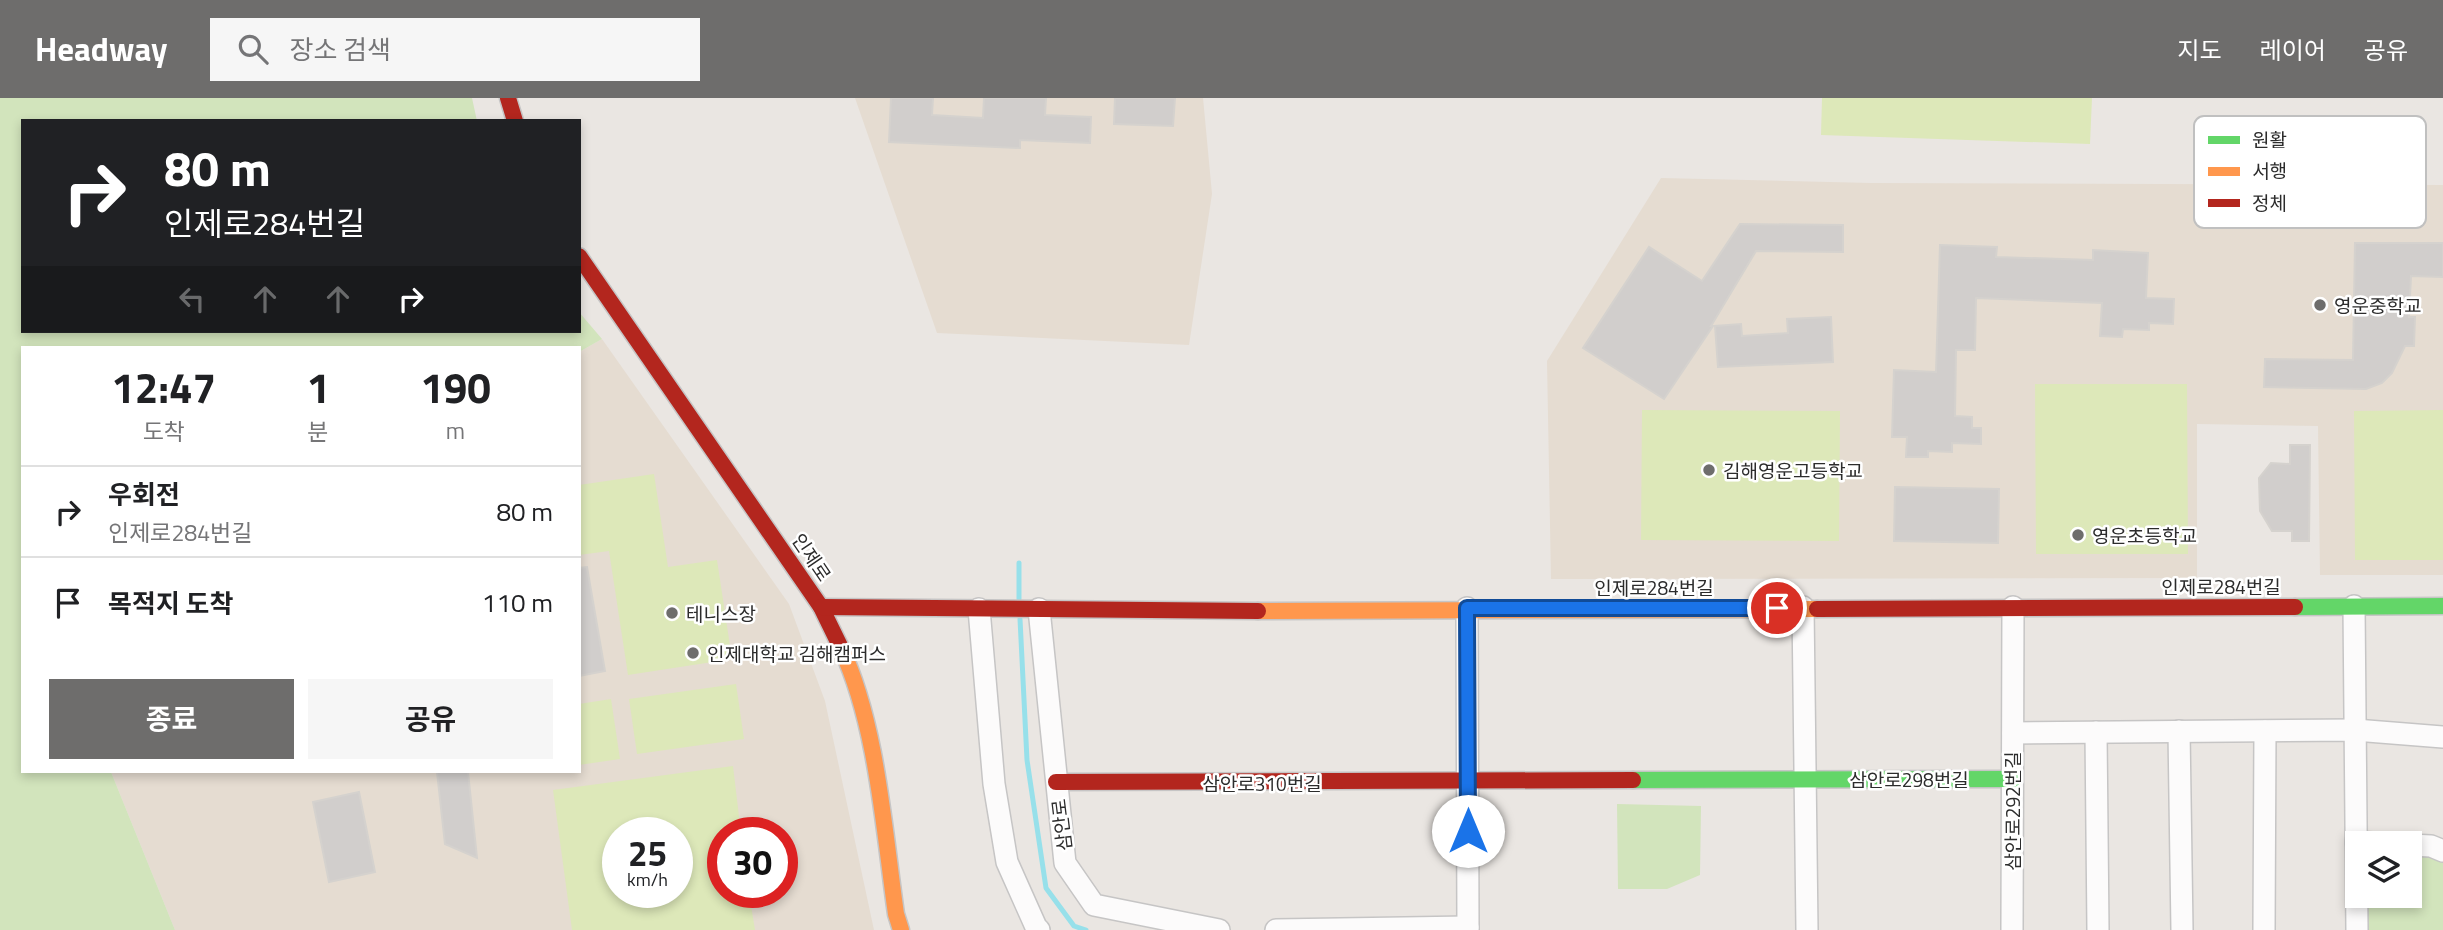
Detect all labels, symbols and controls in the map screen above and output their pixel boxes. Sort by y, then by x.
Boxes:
search box [210,18,700,81]
text: Headway [35,24,168,74]
icon: search [234,30,272,68]
text: 장소 검색 [290,30,391,69]
text: 지도 [2177,32,2222,68]
text: 레이어 [2260,32,2326,68]
text: 공유 [2364,32,2408,68]
legend [2194,116,2426,228]
text: 원활 [2252,125,2287,154]
text: 80 m [164,130,271,205]
icon: right [49,147,140,238]
text: 서행 [2252,156,2287,185]
text: 정체 [2252,188,2287,217]
text: 인제로284번길 [164,199,365,247]
icon: left [173,280,211,318]
icon: ahead [246,280,284,318]
icon: ahead [319,280,357,318]
icon: right [392,280,430,318]
place label: 영운중학교 [2334,291,2421,320]
marker: 영운중학교 [2312,297,2328,313]
text: 12:47 [111,355,216,419]
text: 1 [306,355,330,419]
text: 190 [420,355,491,419]
text: m [446,413,465,448]
text: 도착 [143,414,185,449]
text: 분 [308,414,329,449]
place label: 김해영운고등학교 [1723,456,1863,485]
marker: 김해영운고등학교 [1701,462,1717,478]
text: 우회전 [108,475,180,514]
text: 80 m [496,492,553,531]
icon: right [49,493,87,531]
text: 인제로284번길 [108,515,252,550]
place label: 영운초등학교 [2092,521,2197,550]
street label: 인제로 [785,527,839,587]
marker: 영운초등학교 [2070,527,2086,543]
street label: 인제로284번길 [2161,572,2281,601]
street label: 인제로284번길 [1594,573,1714,602]
pin [1747,578,1807,638]
text: 110 m [482,583,553,622]
icon: arrive [49,584,87,622]
text: 목적지 도착 [108,584,233,623]
icon: arrive [1758,589,1796,627]
place label: 테니스장 [686,599,756,628]
marker: 테니스장 [664,605,680,621]
place label: 인제대학교 김해캠퍼스 [707,639,886,668]
marker: 인제대학교 김해캠퍼스 [685,645,701,661]
button: 종료 [49,679,294,759]
button: 공유 [308,679,553,759]
street label: 삼안로292번길 [1998,751,2027,871]
street label: 삼안로298번길 [1849,765,1969,794]
street label: 삼안로310번길 [1202,769,1322,798]
position arrow [1431,794,1505,868]
street label: 삼안로 [1043,797,1079,853]
speed limit sign: 30 [707,817,798,908]
text: 25 [628,826,667,880]
map controls [2345,831,2422,908]
button: layers [2345,831,2422,908]
text: km/h [627,866,668,893]

